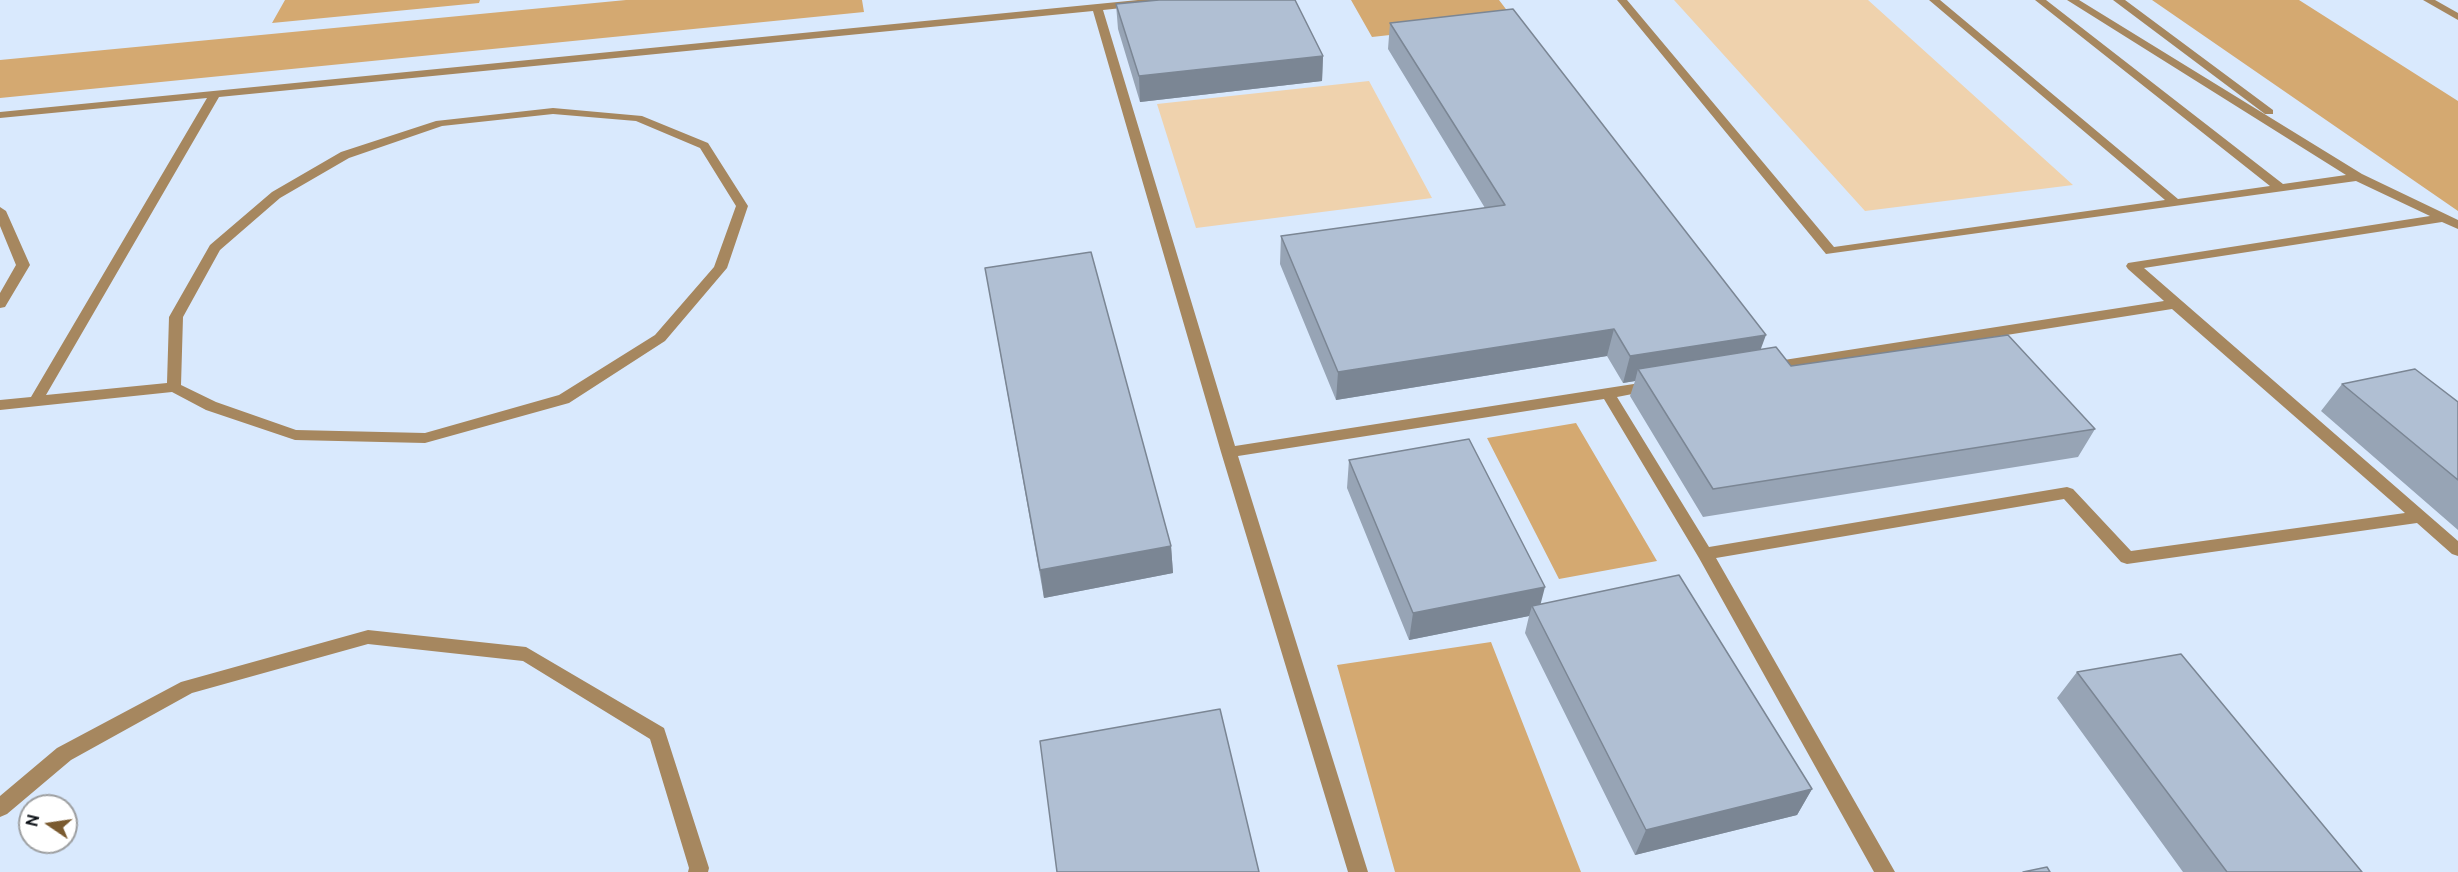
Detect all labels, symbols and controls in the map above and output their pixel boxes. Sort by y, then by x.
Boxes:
north arrow [18,794,78,854]
text: N [22,813,43,828]

